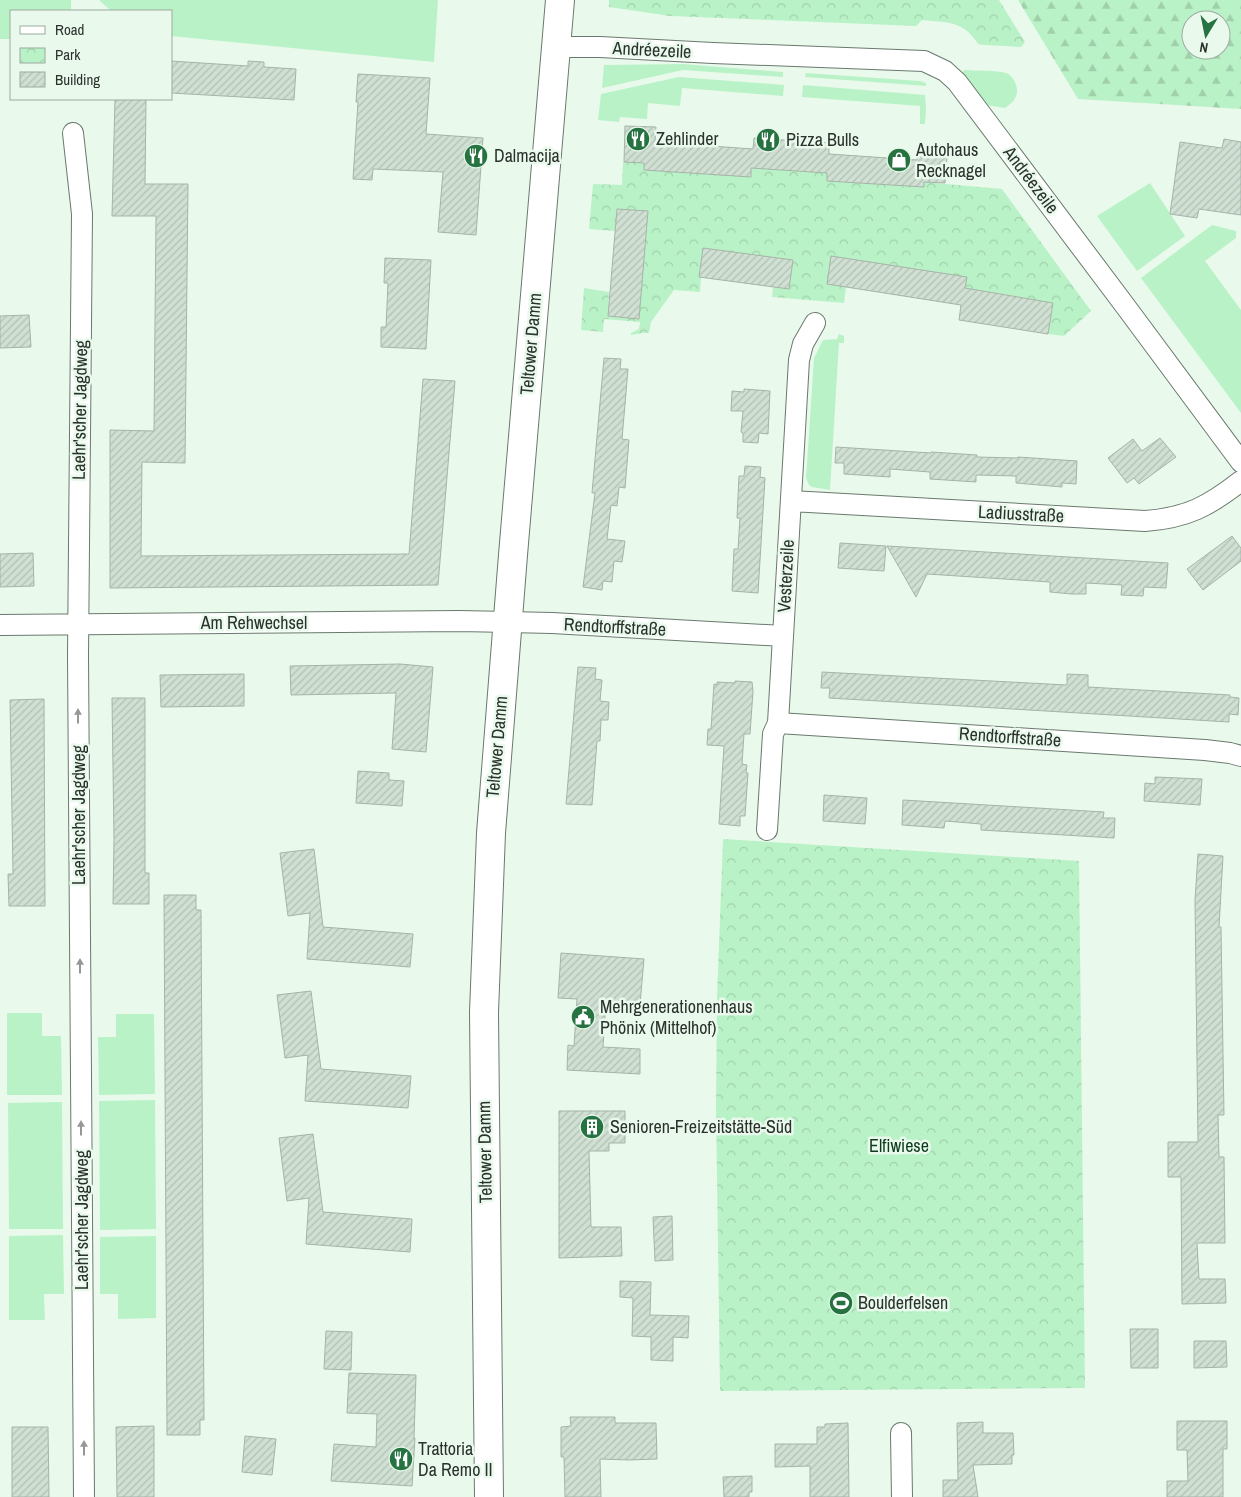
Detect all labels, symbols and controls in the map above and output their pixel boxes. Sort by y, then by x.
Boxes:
legend [10,10,172,100]
north arrow [1181,10,1231,60]
text: Road [55,19,84,40]
street label: Andréezeile [611,35,692,64]
text: N [1198,38,1209,57]
text: Park [55,44,81,65]
text: Building [55,69,100,90]
restaurant icon: Zehlinder [625,126,651,152]
place label: Zehlinder [656,126,718,151]
restaurant icon: Pizza Bulls [755,127,781,153]
place label: Pizza Bulls [786,127,859,152]
place label: Autohaus Recknagel [915,137,986,183]
street label: Andréezeile [997,140,1065,219]
restaurant icon: Dalmacija [463,143,489,169]
place label: Dalmacija [494,143,560,168]
shop icon: Autohaus Recknagel [886,147,912,173]
street label: Teltower Damm [514,292,547,396]
street label: Laehr'scher Jagdweg [66,339,93,480]
street label: Ladiusstraße [977,499,1065,528]
street label: Vesterzeile [771,539,800,613]
street label: Am Rehwechsel [200,610,307,635]
street label: Rendtorffstraße [563,611,667,642]
street label: Teltower Damm [480,695,513,799]
one-way arrow [74,708,82,724]
street label: Rendtorffstraße [958,720,1062,753]
street label: Laehr'scher Jagdweg [66,744,91,885]
one-way arrow [76,958,84,974]
place label: Mehrgenerationenhaus Phönix (Mittelhof) [600,994,753,1040]
public building icon: Mehrgenerationenhaus Phönix (Mittelhof) [570,1004,596,1030]
street label: Teltower Damm [471,1101,498,1203]
building icon: Senioren-Freizeitstätte-Süd [579,1114,605,1140]
place label: Senioren-Freizeitstätte-Süd [610,1114,792,1139]
one-way arrow [77,1120,85,1136]
park label: Elfiwiese [869,1133,929,1158]
street label: Laehr'scher Jagdweg [69,1149,94,1290]
sports icon: Boulderfelsen [828,1290,854,1316]
place label: Boulderfelsen [858,1290,948,1315]
place label: Trattoria Da Remo II [418,1436,493,1482]
one-way arrow [80,1440,88,1456]
restaurant icon: Trattoria Da Remo II [388,1446,414,1472]

